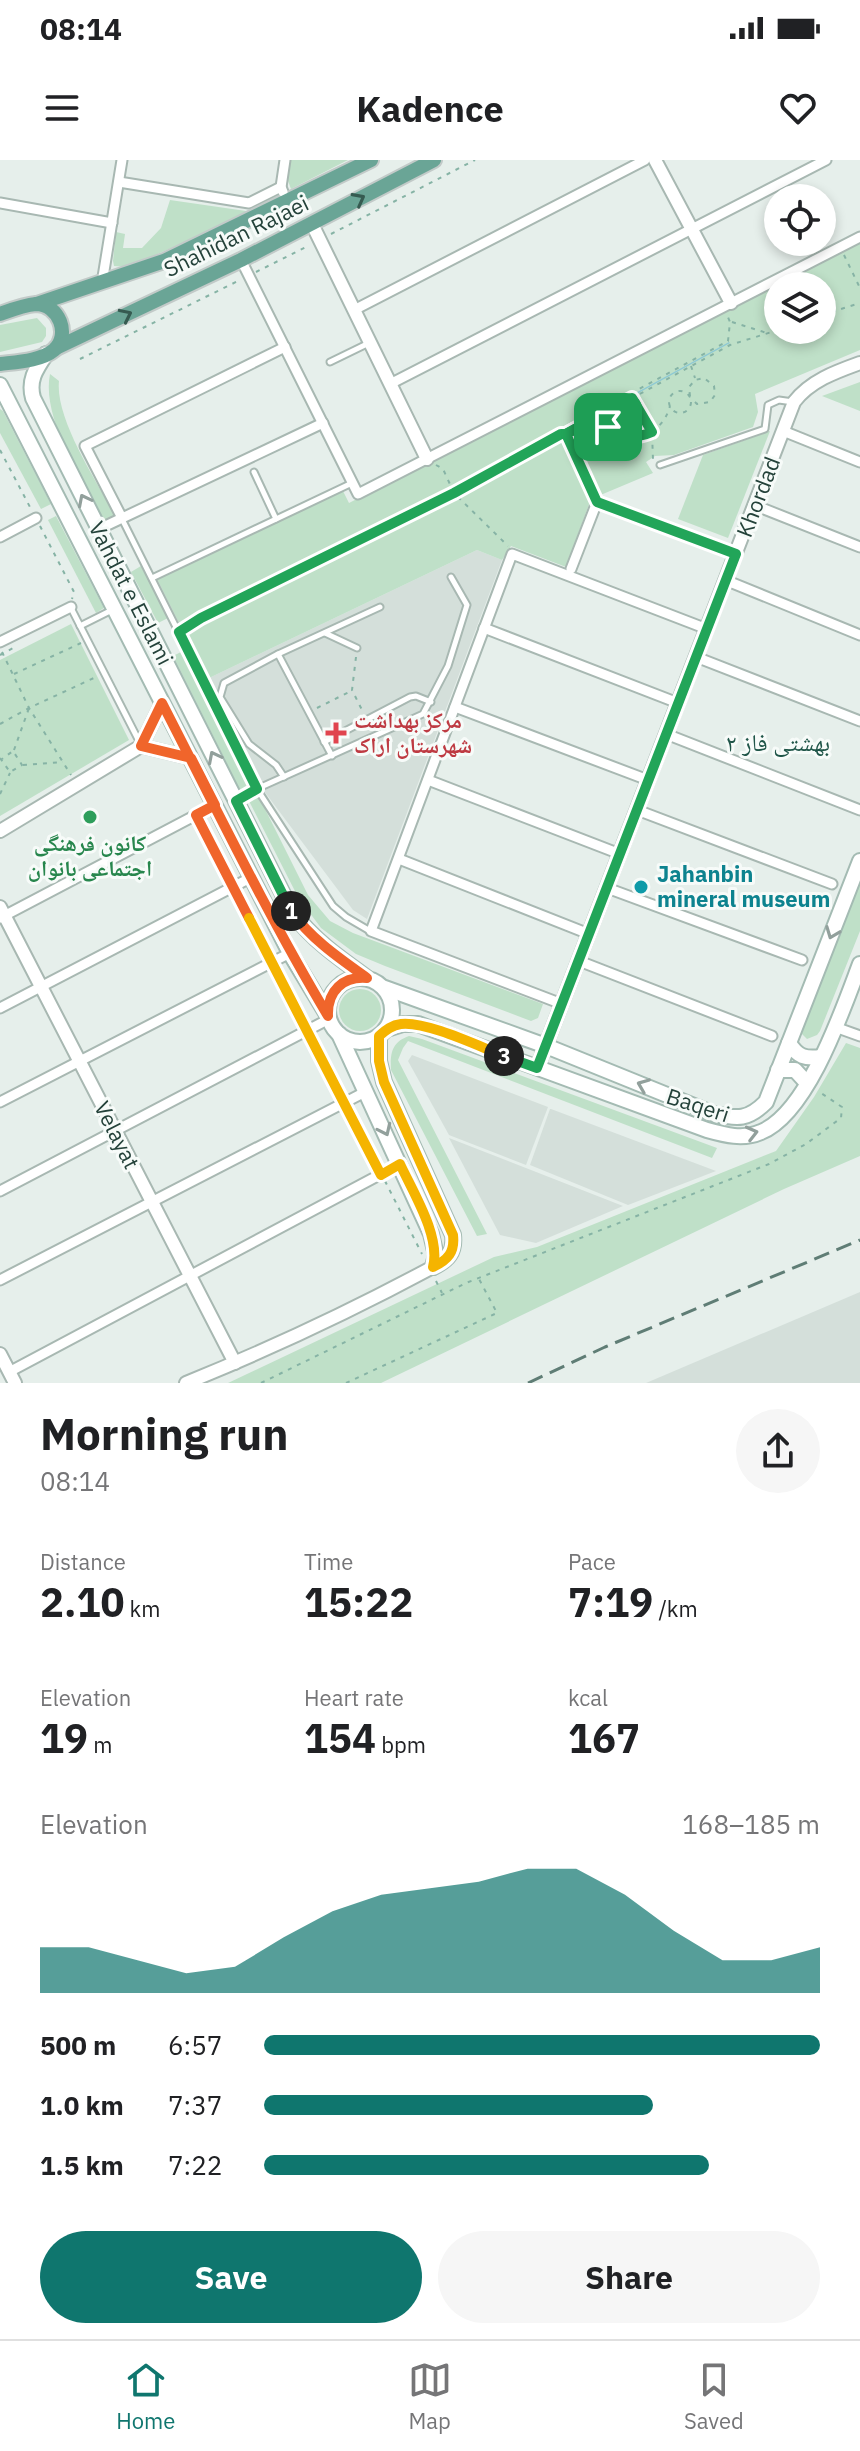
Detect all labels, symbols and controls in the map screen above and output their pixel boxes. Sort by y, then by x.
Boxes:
text: 08:14 [40,9,122,48]
text: Kadence [356,85,504,132]
icon: menu [40,86,84,130]
icon: heart [776,86,820,130]
map controls [764,184,836,344]
button: locate [764,184,836,256]
street label: Shahidan Rajaei [159,188,313,283]
one-way arrow [351,194,365,209]
button: layers [764,272,836,344]
one-way arrow [118,309,132,325]
pin [574,393,642,461]
icon: arrive [586,405,630,449]
street label: Khordad [729,452,786,541]
one-way arrow [79,494,94,509]
street label: Vahdat e Eslami [83,516,180,670]
place label: مرکز بهداشت شهرستان اراک [354,705,472,759]
marker: مرکز بهداشت شهرستان اراک [325,722,347,744]
district label: بهشتی فاز ۲ [726,726,830,758]
one-way arrow [208,751,224,766]
marker: کانون فرهنگی اجتماعی بانوان [81,808,99,826]
place label: کانون فرهنگی اجتماعی بانوان [28,828,152,882]
place label: Jahanbin mineral museum [657,859,830,913]
marker: Jahanbin mineral museum [632,878,650,896]
pin: 1 [271,891,311,931]
text: 1 [284,896,298,925]
one-way arrow [825,925,842,939]
pin: 3 [484,1036,524,1076]
text: 3 [497,1041,511,1070]
one-way arrow [637,1078,651,1095]
street label: Baqeri [663,1081,733,1128]
street label: Velayat [88,1096,147,1174]
one-way arrow [375,1121,391,1136]
one-way arrow [745,1125,758,1142]
text: Morning run [40,1405,289,1462]
button: share [736,1409,820,1493]
text: 08:14 [40,1464,110,1498]
text: Distance [40,1547,126,1576]
text: Time [304,1547,353,1576]
text: Pace [568,1547,616,1576]
text: 2.10 [40,1576,124,1628]
text: 15:22 [304,1576,413,1628]
text: 7:19 [568,1576,653,1628]
text: km [124,1594,160,1623]
text: /km [653,1594,698,1623]
text: Elevation [40,1683,131,1712]
text: Heart rate [304,1683,404,1712]
text: kcal [568,1683,608,1712]
text: 19 [40,1712,88,1764]
text: 154 [304,1712,376,1764]
text: 167 [568,1712,640,1764]
text: m [88,1730,112,1759]
text: bpm [376,1730,426,1759]
text: Elevation [40,1807,148,1841]
text: 168–185 m [682,1807,820,1841]
text: 500 m [40,2028,116,2062]
text: 6:57 [168,2028,222,2062]
text: 1.0 km [40,2088,124,2122]
text: 7:37 [168,2088,222,2122]
text: 1.5 km [40,2148,124,2182]
text: 7:22 [168,2148,222,2182]
button: Save [40,2231,422,2323]
button: Share [438,2231,820,2323]
tab: Home [116,2358,175,2435]
tab: Map [408,2358,452,2435]
tab: Saved [684,2358,744,2435]

